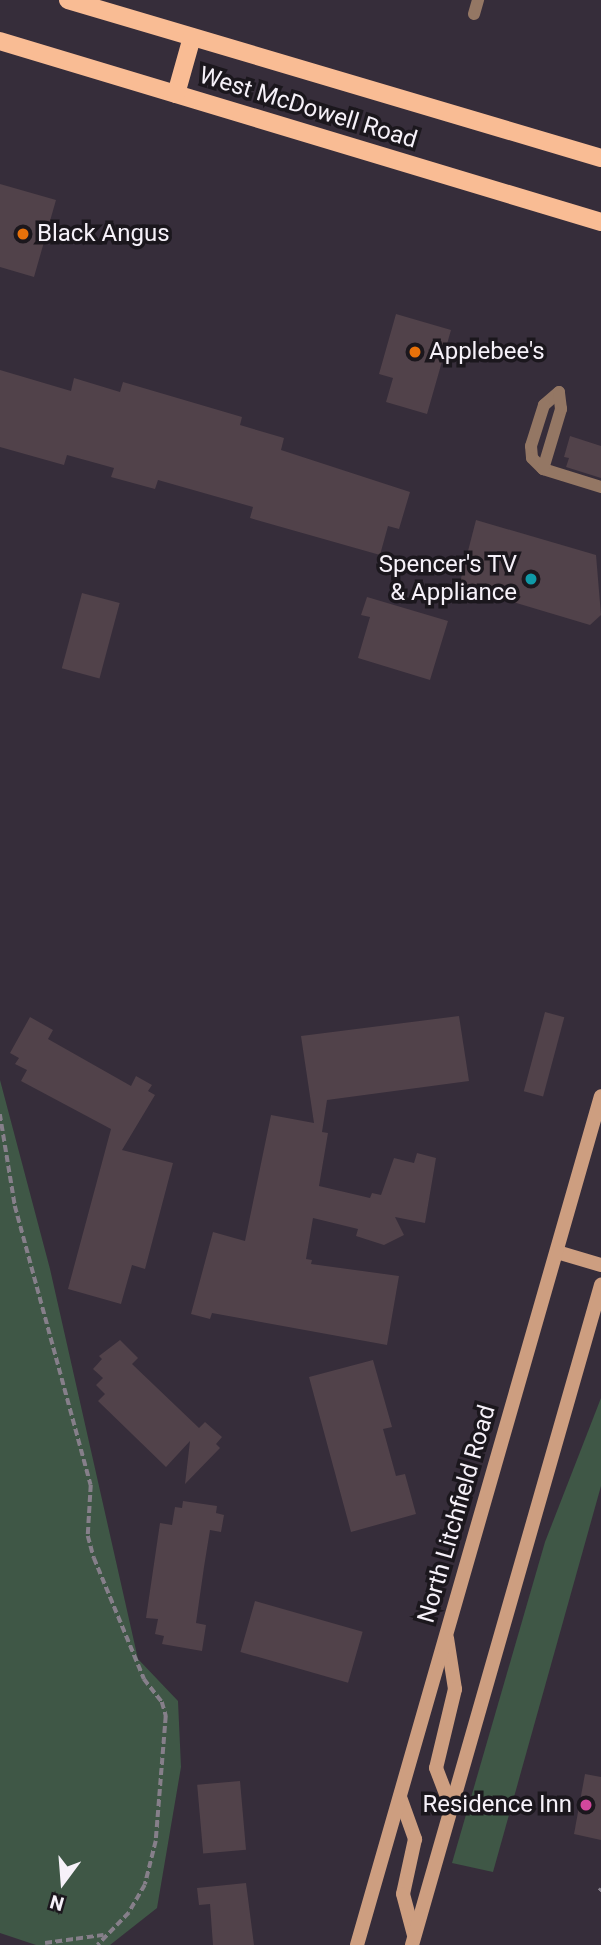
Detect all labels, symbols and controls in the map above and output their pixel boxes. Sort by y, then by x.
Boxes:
street label: West McDowell Road [196,61,420,155]
place label: Black Angus [37,220,170,248]
marker: Black Angus [15,226,31,242]
place label: Applebee's [429,338,545,366]
marker: Applebee's [407,344,423,360]
place label: Spencer's TV & Appliance [378,551,517,607]
marker: Spencer's TV & Appliance [523,571,539,587]
street label: North Litchfield Road [412,1402,502,1626]
place label: Residence Inn [422,1791,572,1819]
marker: Residence Inn [578,1797,594,1813]
north arrow [28,1847,98,1917]
text: N [47,1890,67,1916]

